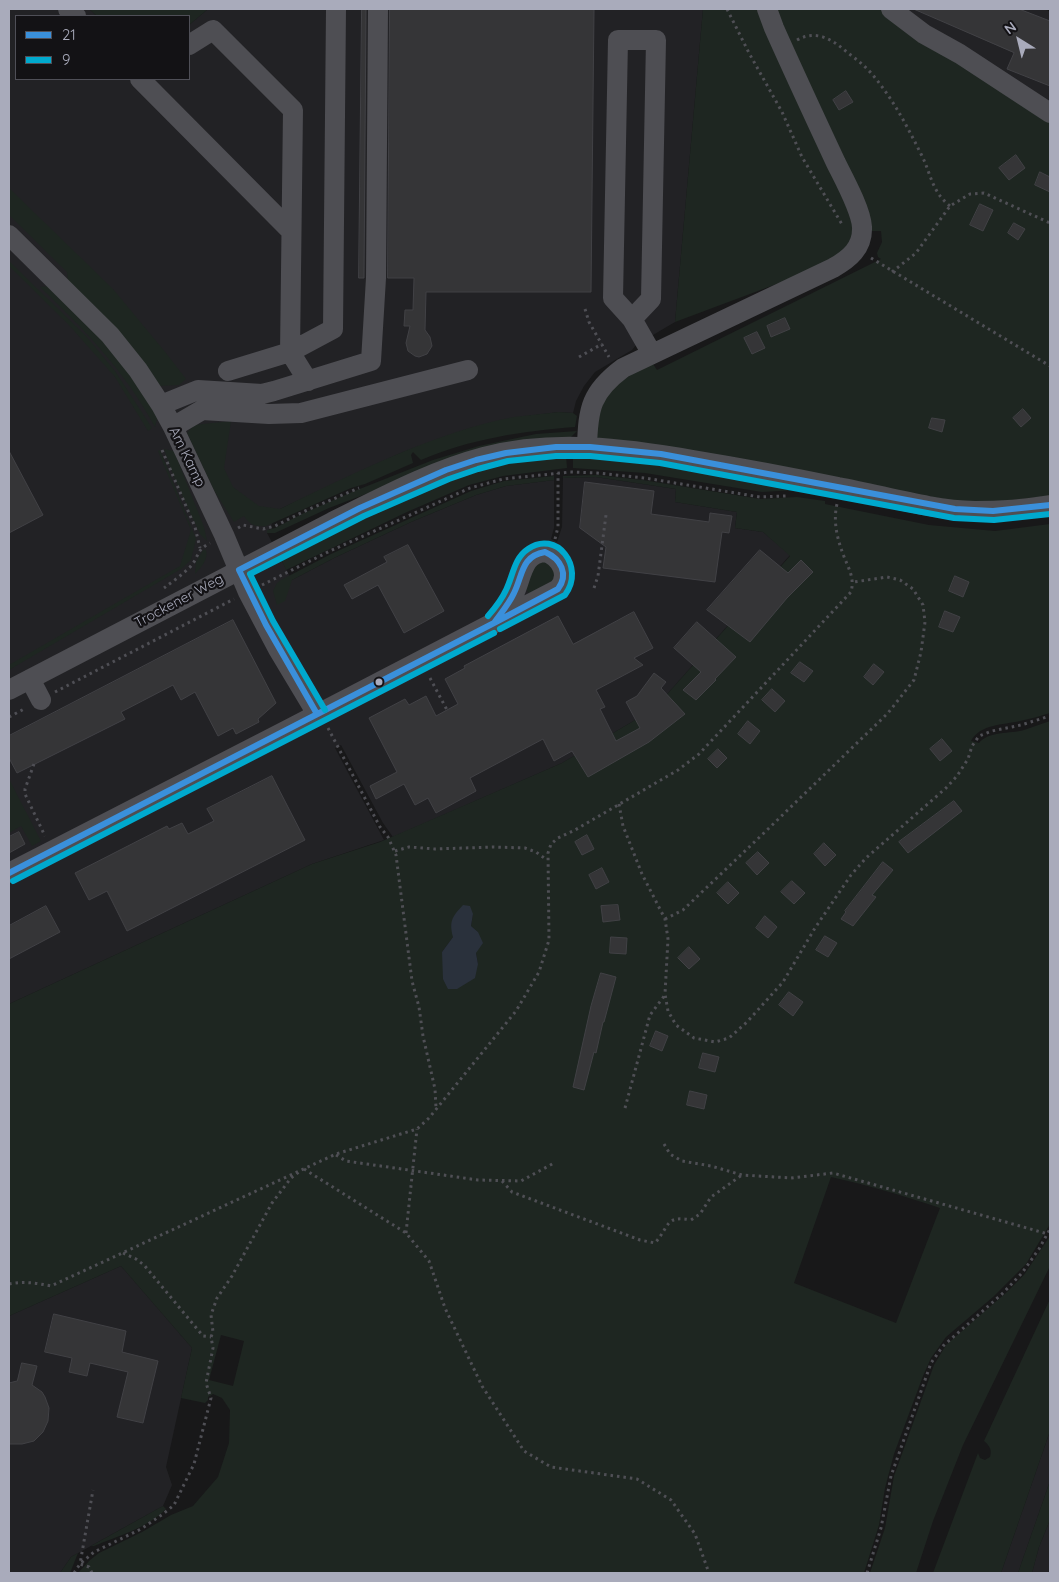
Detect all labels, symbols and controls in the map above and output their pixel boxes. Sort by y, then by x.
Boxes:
legend [15,15,190,80]
north arrow [994,15,1044,65]
text: N [1001,18,1020,38]
text: 21 [62,25,76,44]
text: 9 [62,50,70,69]
street label: Am Kamp [165,424,209,490]
street label: Trockener Weg [132,570,226,632]
unlabelled marker [374,677,384,687]

